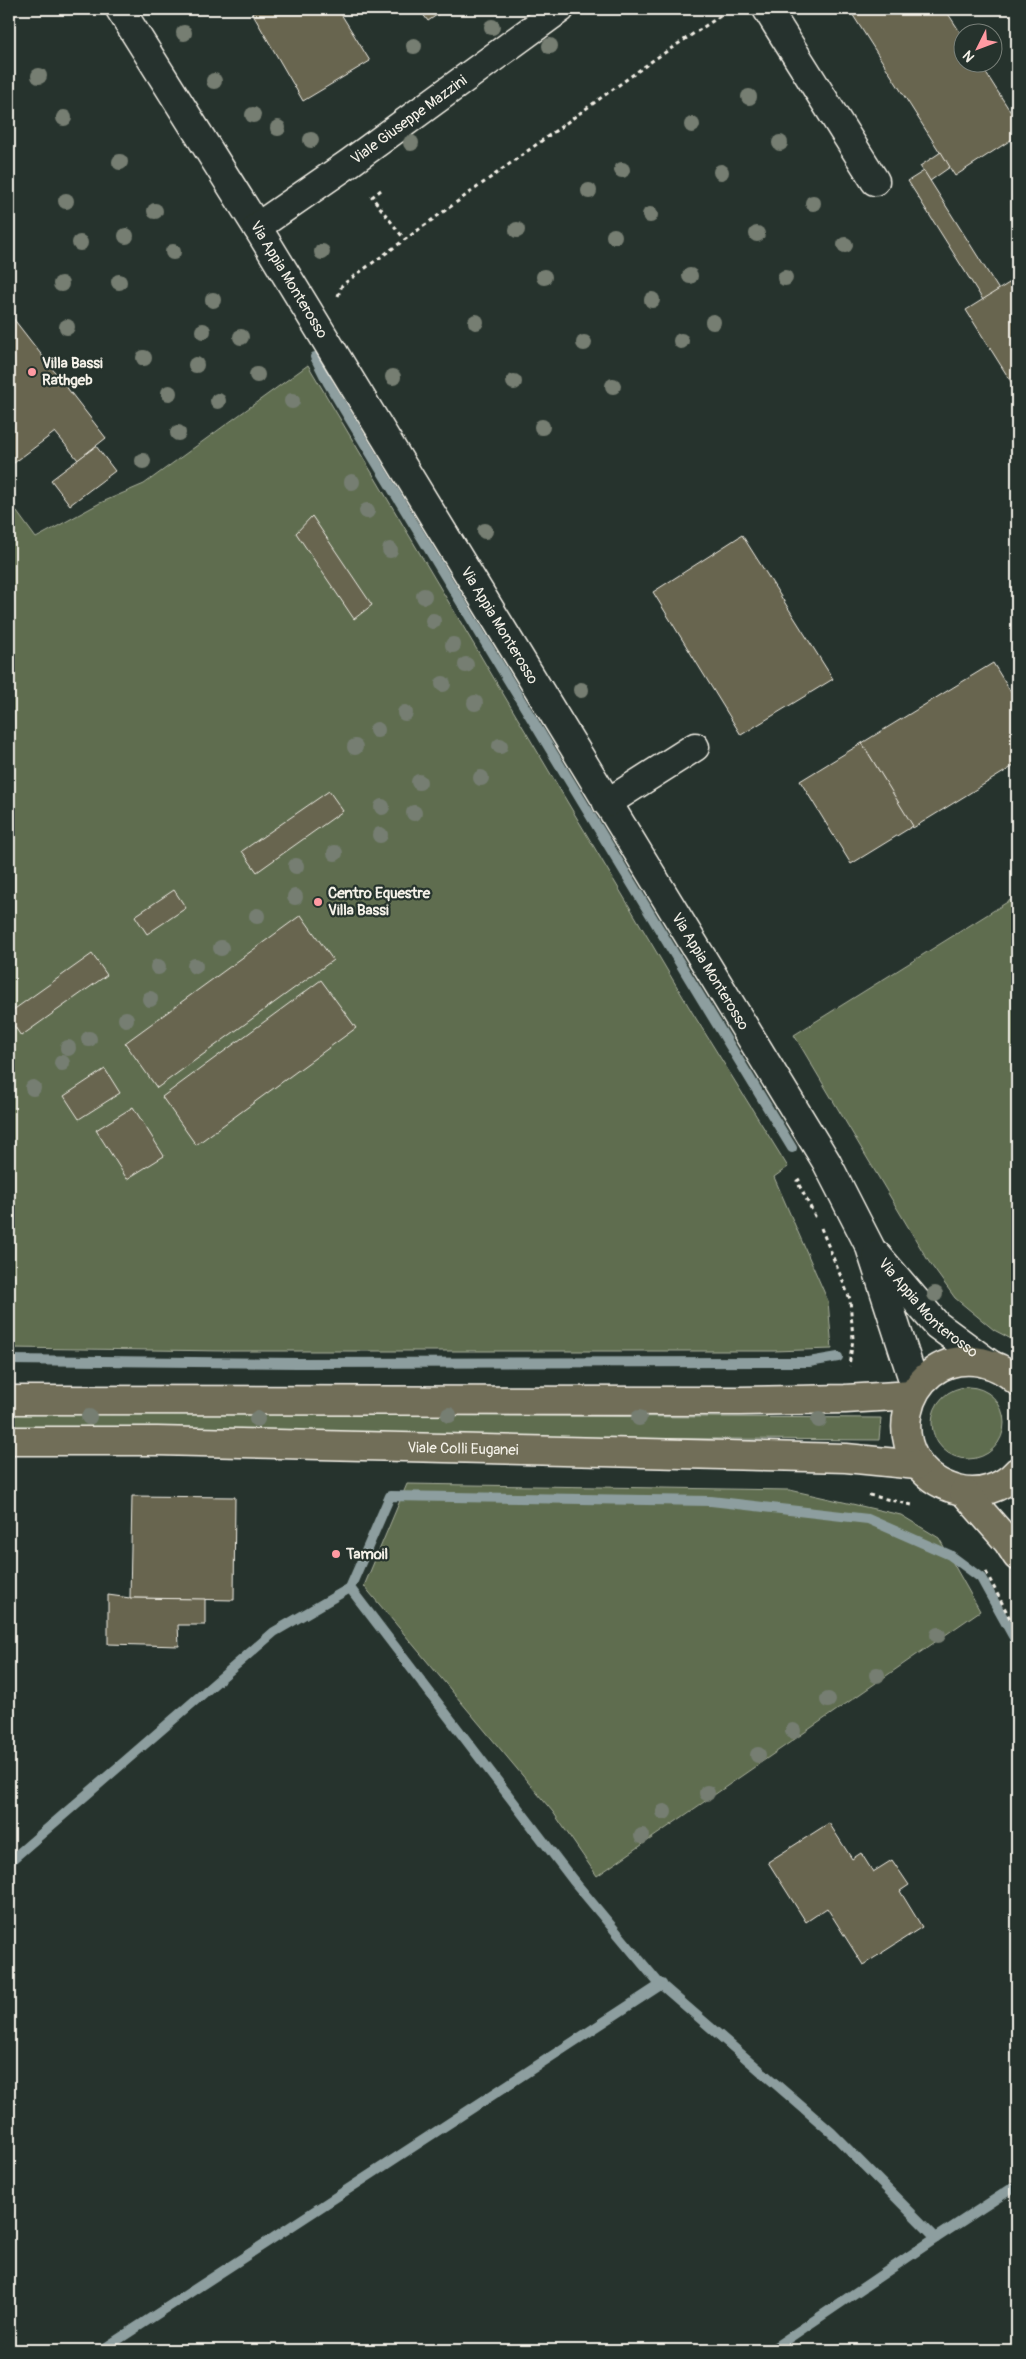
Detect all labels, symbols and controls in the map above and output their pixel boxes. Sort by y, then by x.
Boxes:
north arrow [954,22,1004,72]
text: N [959,47,978,66]
street label: Viale Giuseppe Mazzini [347,71,471,169]
street label: Via Appia Monterosso [246,218,332,342]
place label: Villa Bassi Rathgeb [42,354,103,390]
marker: Villa Bassi Rathgeb [26,366,38,378]
street label: Via Appia Monterosso [456,564,542,688]
place label: Centro Equestre Villa Bassi [328,884,431,920]
marker: Centro Equestre Villa Bassi [312,896,324,908]
street label: Via Appia Monterosso [667,909,753,1034]
street label: Via Appia Monterosso [874,1254,982,1362]
street label: Viale Colli Euganei [407,1438,519,1460]
place label: Tamoil [345,1545,388,1564]
marker: Tamoil [330,1548,342,1560]

